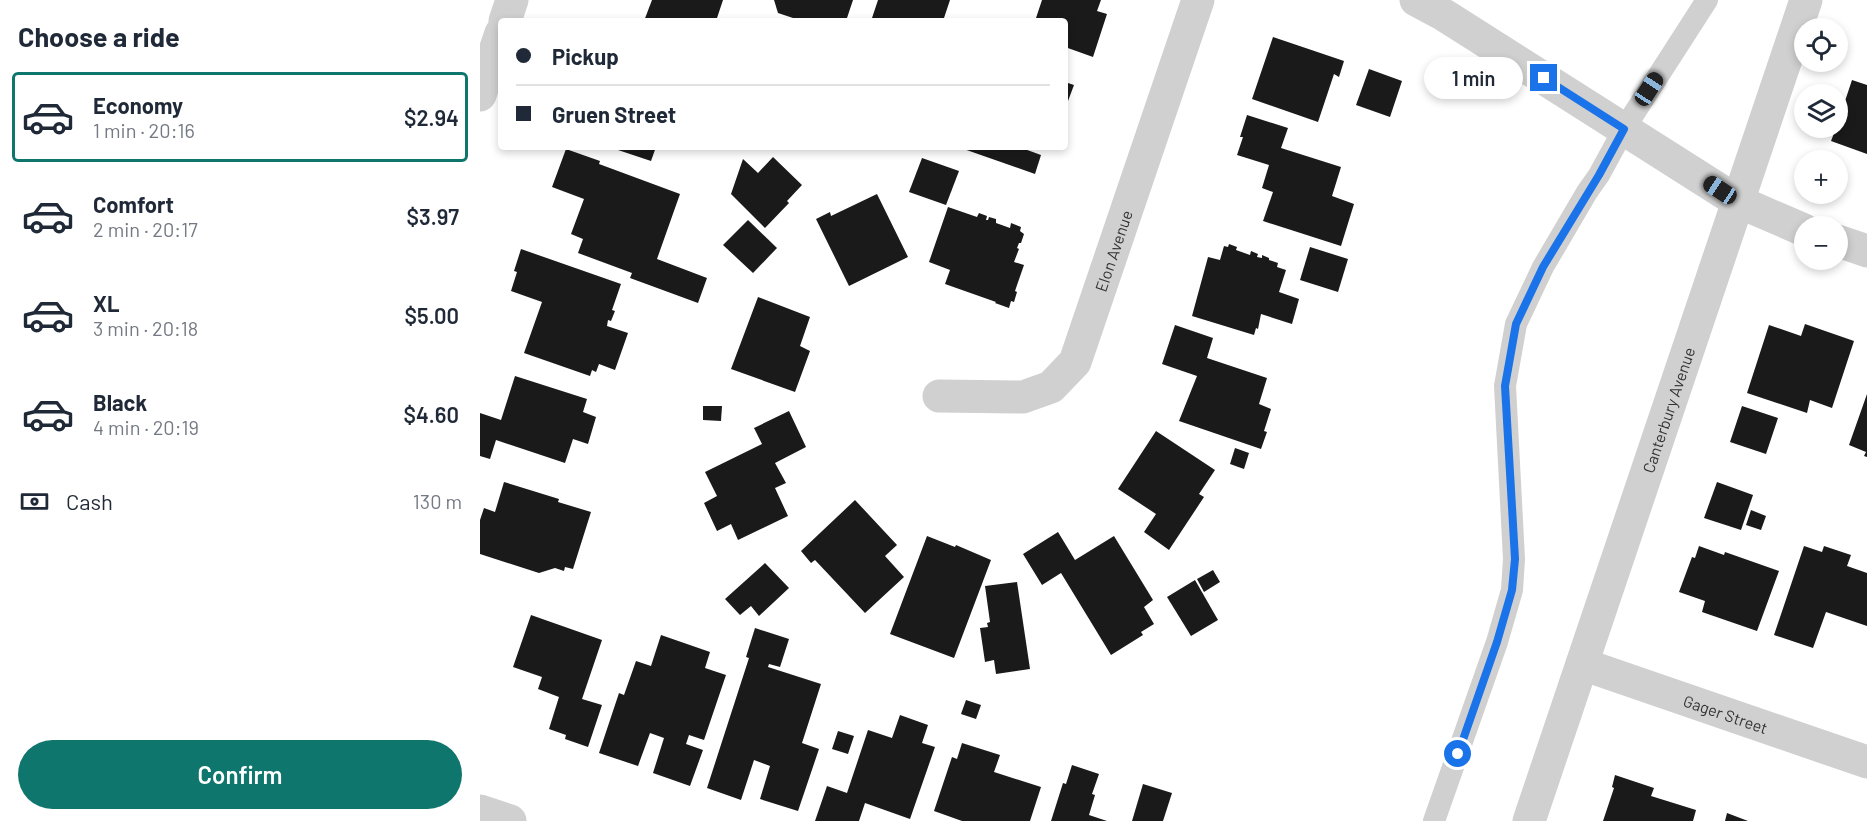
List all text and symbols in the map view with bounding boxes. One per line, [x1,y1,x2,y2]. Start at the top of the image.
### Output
map controls [1794,18,1848,270]
button: locate [1794,18,1848,72]
text: Choose a ride [18,20,180,52]
text: Pickup [552,43,619,69]
callout: 1 min [1424,57,1523,99]
route end [1530,64,1557,91]
text: 1 min [1452,66,1495,90]
car [1632,69,1666,109]
button: layers [1794,84,1848,138]
icon: car [21,90,75,144]
text: Economy [93,92,183,118]
text: Gruen Street [552,101,676,127]
text: $2.94 [404,104,459,130]
text: 1 min · 20:16 [93,118,195,142]
button: + [1794,150,1848,204]
car [1700,173,1740,207]
icon: car [21,189,75,243]
text: Comfort [93,191,174,217]
text: $3.97 [407,203,459,229]
street label: Elon Avenue [1090,207,1135,294]
button: − [1794,216,1848,270]
text: 2 min · 20:17 [93,217,198,241]
icon: car [21,288,75,342]
text: XL [93,290,119,316]
text: $5.00 [405,302,459,328]
text: 3 min · 20:18 [93,316,198,340]
street label: Canterbury Avenue [1638,344,1698,475]
icon: car [21,387,75,441]
text: Black [93,389,147,415]
text: $4.60 [404,401,459,427]
text: 4 min · 20:19 [93,415,199,439]
icon: cash [18,485,51,518]
text: Cash [66,488,113,514]
text: 130 m [413,489,462,513]
street label: Gager Street [1681,690,1770,737]
button: Confirm [18,740,462,809]
route start [1444,740,1471,767]

